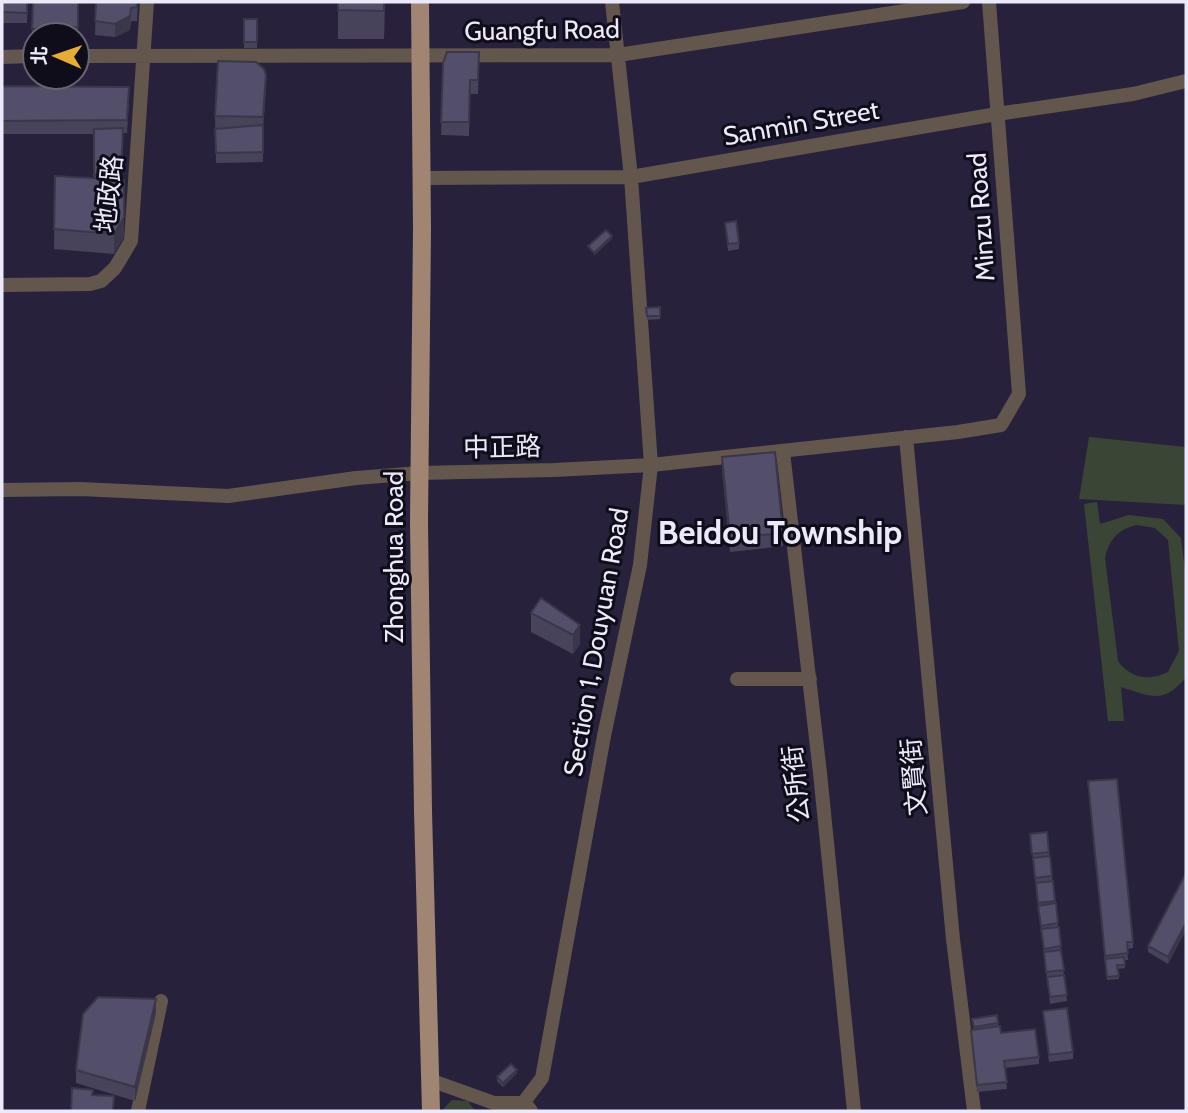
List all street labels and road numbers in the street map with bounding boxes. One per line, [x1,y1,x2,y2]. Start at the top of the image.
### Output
street label: Guangfu Road [464,13,620,47]
street label: Sanmin Street [721,94,882,152]
street label: Minzu Road [961,152,1001,282]
street label: 地政路 [89,154,129,234]
street label: 中正路 [463,430,541,464]
street label: Zhonghua Road [378,471,410,643]
street label: Section 1, Douyuan Road [557,505,635,779]
street label: 文賢街 [895,737,933,817]
street label: 公所街 [776,744,816,824]

